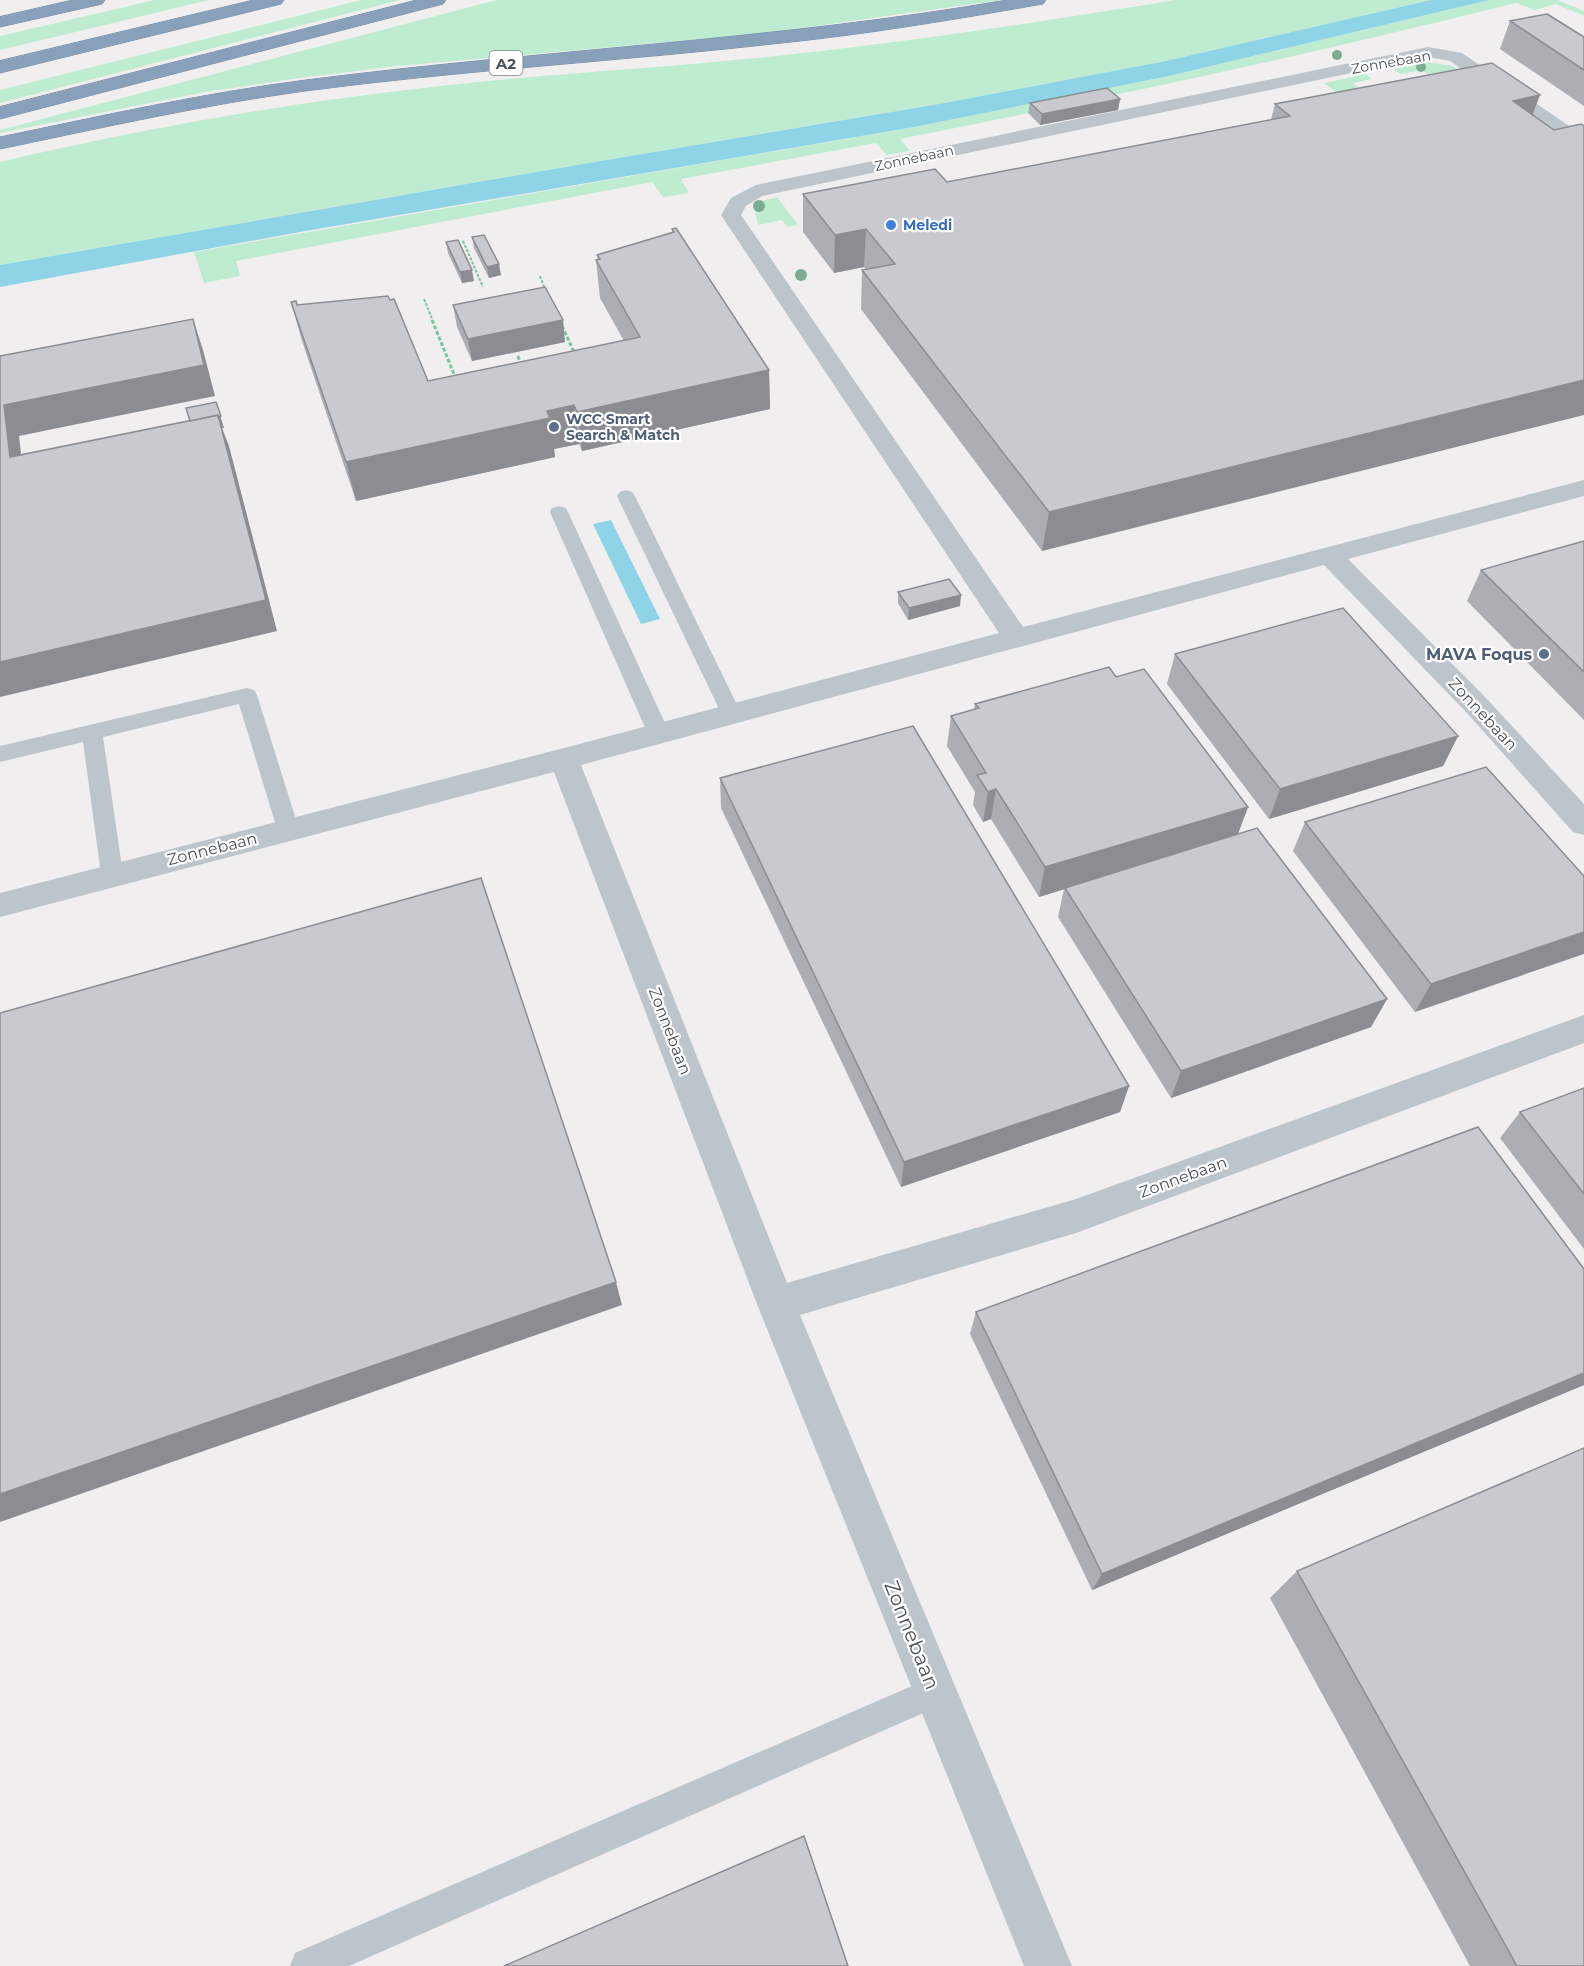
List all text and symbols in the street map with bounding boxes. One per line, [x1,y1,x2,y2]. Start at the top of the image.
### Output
street label: Zonnebaan [1350,46,1432,78]
road number: A2 [490,51,522,75]
street label: Zonnebaan [873,141,955,175]
place label: Meledi [903,216,952,234]
marker: Meledi [884,218,898,232]
place label: WCC Smart Search & Match [566,410,680,444]
marker: WCC Smart Search & Match [547,420,561,434]
place label: MAVA Foqus [1426,645,1532,664]
marker: MAVA Foqus [1537,647,1551,661]
street label: Zonnebaan [1445,674,1521,754]
street label: Zonnebaan [165,829,259,869]
street label: Zonnebaan [645,985,695,1077]
street label: Zonnebaan [1137,1152,1229,1202]
street label: Zonnebaan [879,1577,945,1693]

